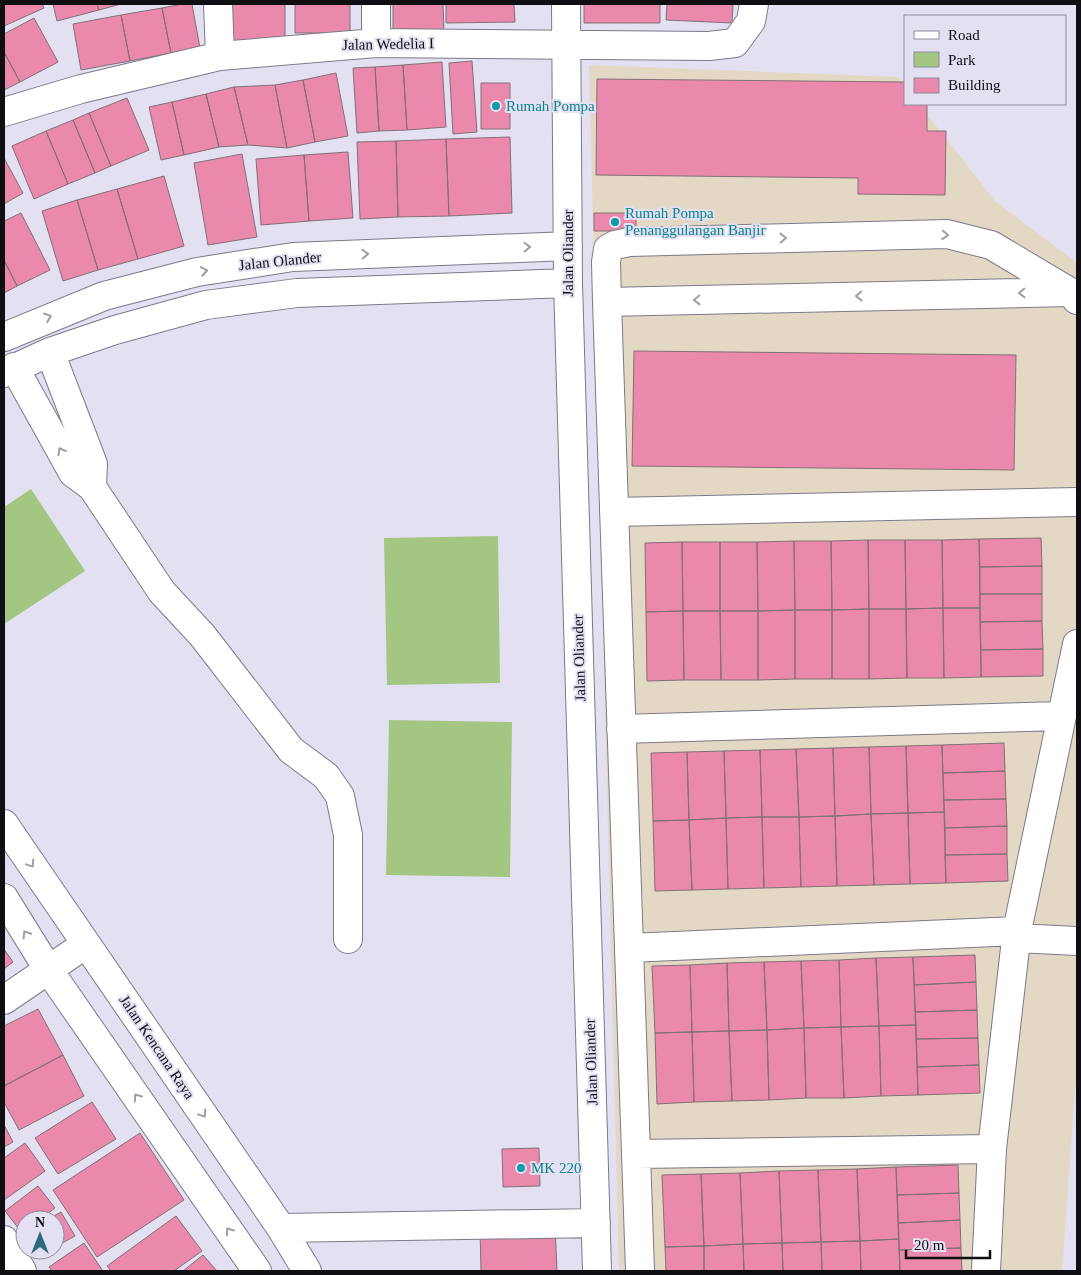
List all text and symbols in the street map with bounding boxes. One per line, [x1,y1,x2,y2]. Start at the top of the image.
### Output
legend [904,15,1066,105]
text: Road [948,27,980,43]
street label: Jalan Wedelia I [342,35,434,53]
text: Park [948,52,976,68]
text: Building [948,77,1001,93]
place label: Rumah Pompa [506,98,595,114]
marker: Rumah Pompa [490,100,502,112]
place label: Rumah Pompa Penanggulangan Banjir [625,205,765,238]
street label: Jalan Oliander [560,209,576,297]
marker: Rumah Pompa Penanggulangan Banjir [609,216,621,228]
one-way arrow [942,229,950,240]
one-way arrow [780,233,787,243]
one-way arrow [524,242,532,253]
street label: Jalan Olander [238,249,322,273]
one-way arrow [362,249,369,259]
one-way arrow [199,266,208,276]
one-way arrow [1017,288,1025,298]
one-way arrow [855,291,863,302]
one-way arrow [692,295,700,305]
one-way arrow [43,313,52,323]
one-way arrow [57,448,67,457]
street label: Jalan Oliander [569,614,589,702]
one-way arrow [25,858,34,868]
one-way arrow [23,930,32,939]
street label: Jalan Kencana Raya [116,992,198,1102]
street label: Jalan Oliander [581,1018,601,1106]
one-way arrow [134,1094,143,1103]
one-way arrow [197,1109,206,1118]
place label: MK 220 [531,1160,581,1176]
marker: MK 220 [515,1162,527,1174]
north arrow [15,1210,65,1260]
text: N [35,1215,45,1230]
one-way arrow [226,1227,235,1237]
scale bar [906,1228,990,1260]
text: 20 m [914,1237,945,1253]

